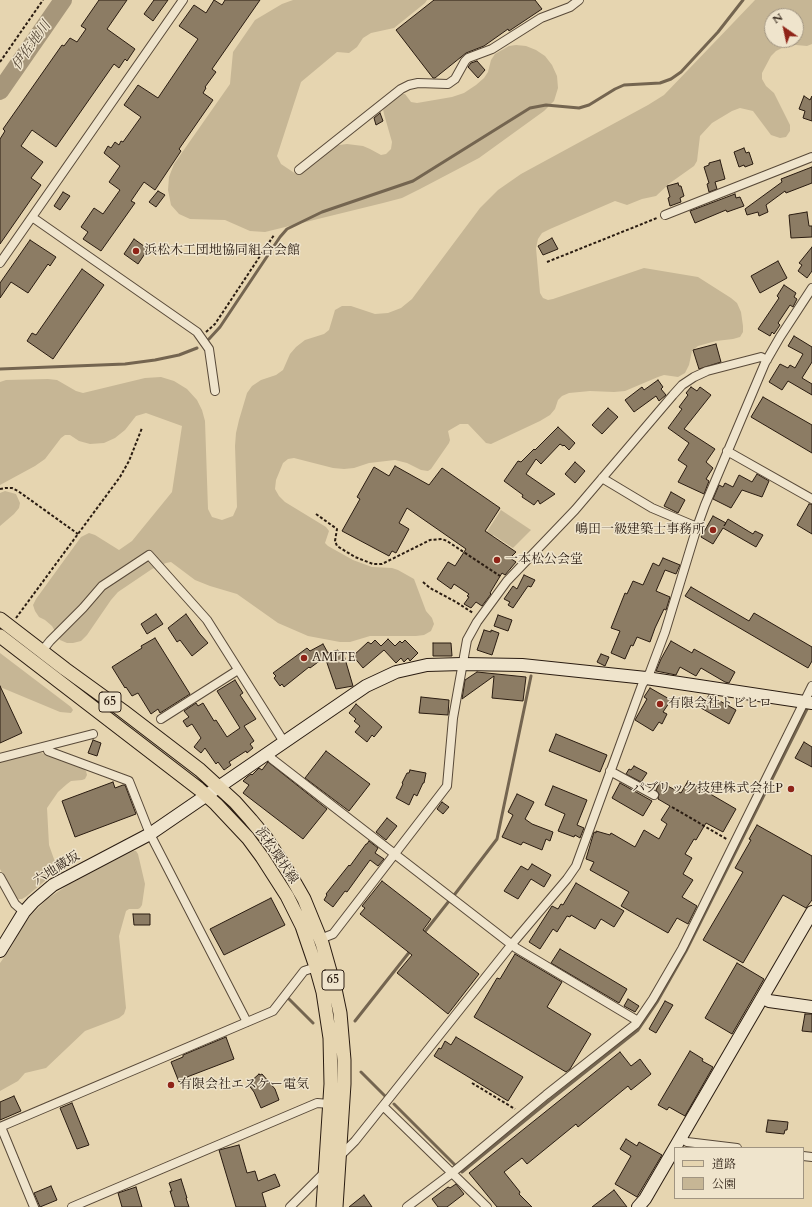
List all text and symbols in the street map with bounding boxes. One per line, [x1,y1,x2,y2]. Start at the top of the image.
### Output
north arrow [764,8,804,48]
text: N [769,10,786,27]
water label: 伊佐地川 [9,18,55,74]
place label: 浜松木工団地協同組合会館 [144,243,300,259]
marker: 浜松木工団地協同組合会館 [131,246,141,256]
place label: 嶋田一級建築士事務所 [575,522,705,538]
marker: 嶋田一級建築士事務所 [708,525,718,535]
place label: 一本松公会堂 [505,552,583,568]
marker: 一本松公会堂 [492,555,502,565]
place label: AMITE [312,650,355,666]
marker: AMITE [299,653,309,663]
road number: 65 [99,692,121,712]
place label: 有限会社トビヒロ [668,696,772,712]
marker: 有限会社トビヒロ [655,699,665,709]
place label: パブリック技建株式会社P [632,781,783,797]
marker: パブリック技建株式会社P [786,784,796,794]
street label: 浜松環状線 [251,825,301,887]
street label: 六地蔵坂 [31,849,83,889]
road number: 65 [322,970,344,990]
place label: 有限会社エスケー電気 [179,1077,309,1093]
marker: 有限会社エスケー電気 [166,1080,176,1090]
legend [674,1147,804,1199]
text: 道路 [712,1156,736,1172]
text: 公園 [712,1176,736,1192]

